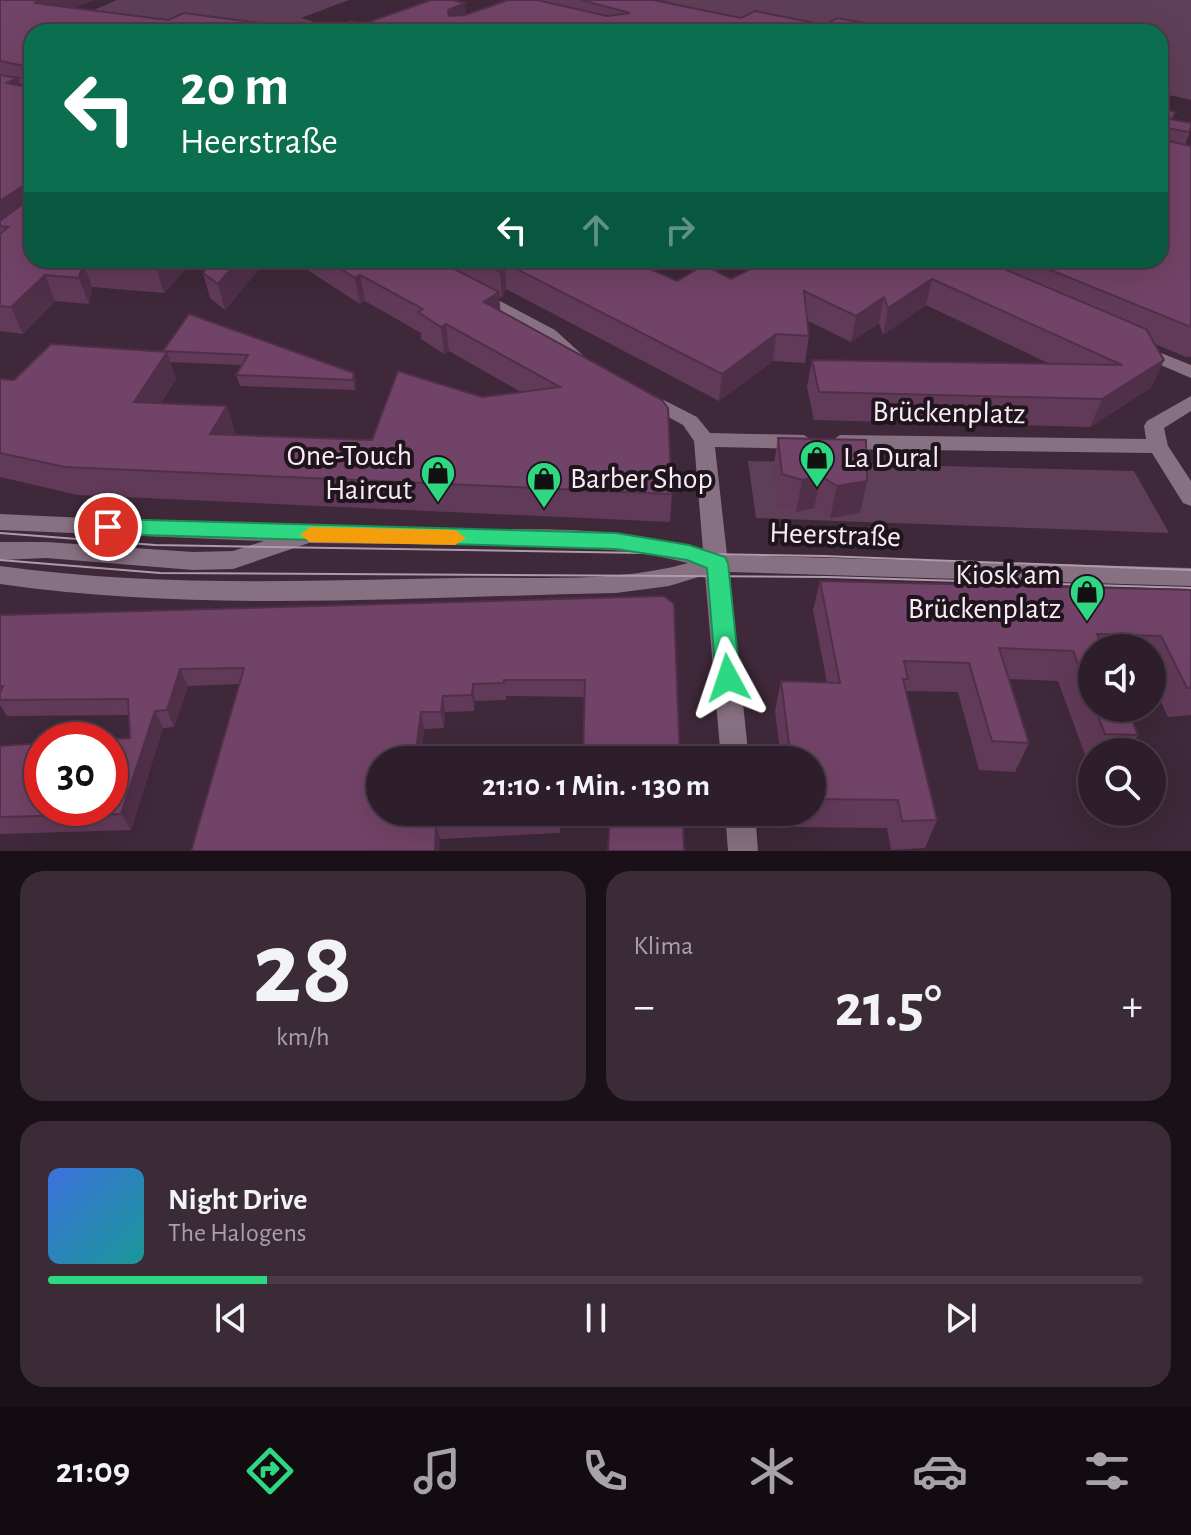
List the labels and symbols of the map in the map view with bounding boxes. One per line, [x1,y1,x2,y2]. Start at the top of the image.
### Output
street label: Brückenplatz [872,397,1026,429]
shop icon: La Dural [798,439,836,489]
place label: One-Touch Haircut [287,441,412,505]
place label: La Dural [843,443,939,473]
shop icon: One-Touch Haircut [419,454,457,504]
shop icon: Barber Shop [525,460,563,510]
place label: Barber Shop [570,464,713,494]
pin [74,493,142,561]
street label: Heerstraße [769,518,901,552]
place label: Kiosk am Brückenplatz [908,560,1061,624]
shop icon: Kiosk am Brückenplatz [1068,573,1106,623]
position arrow [686,636,770,720]
speed limit sign: 30 [24,722,128,826]

